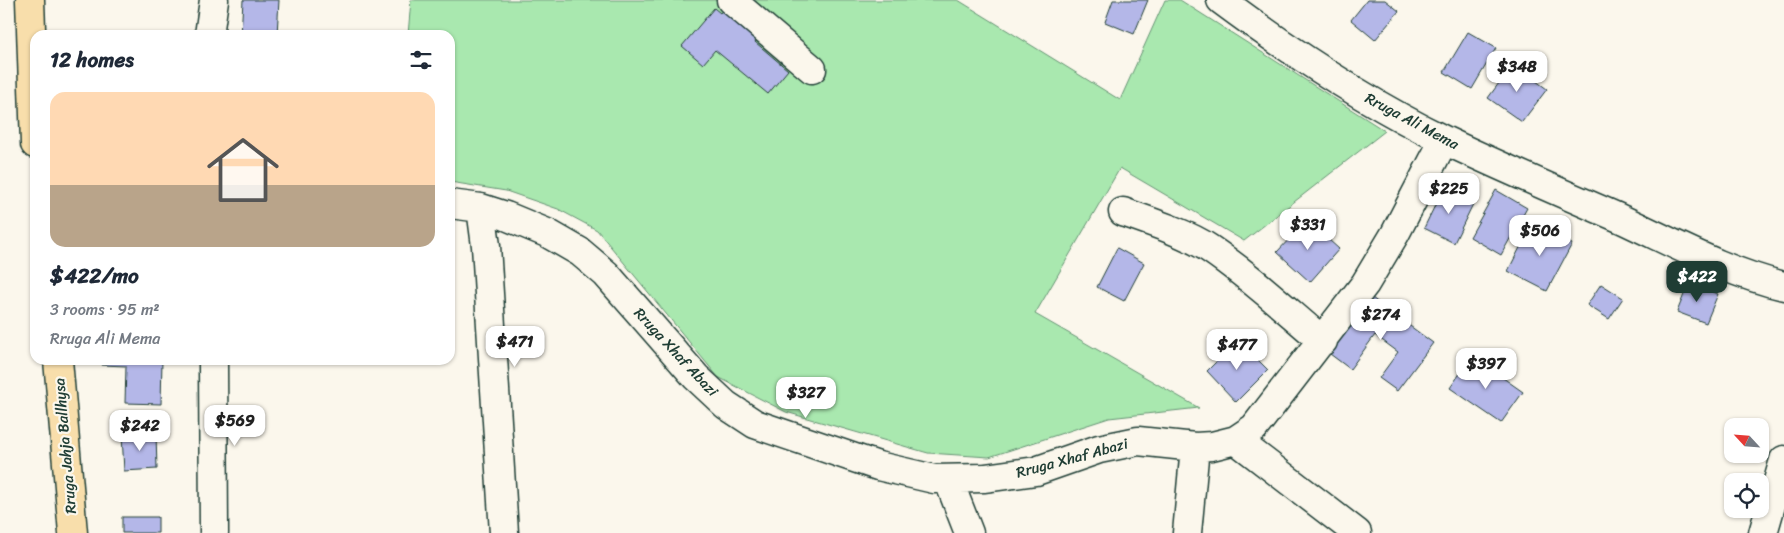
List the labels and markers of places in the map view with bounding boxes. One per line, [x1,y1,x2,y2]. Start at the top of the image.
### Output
pin: $348 [1487,51,1547,93]
pin: $225 [1419,172,1479,215]
pin: $331 [1278,208,1338,251]
pin: $506 [1510,214,1570,257]
pin: $422 [1667,260,1727,303]
pin: $274 [1351,298,1411,341]
pin: $471 [485,326,545,368]
pin: $477 [1207,328,1267,371]
pin: $397 [1456,348,1516,390]
pin: $327 [776,376,836,419]
pin: $569 [205,404,265,447]
pin: $242 [110,410,170,452]

